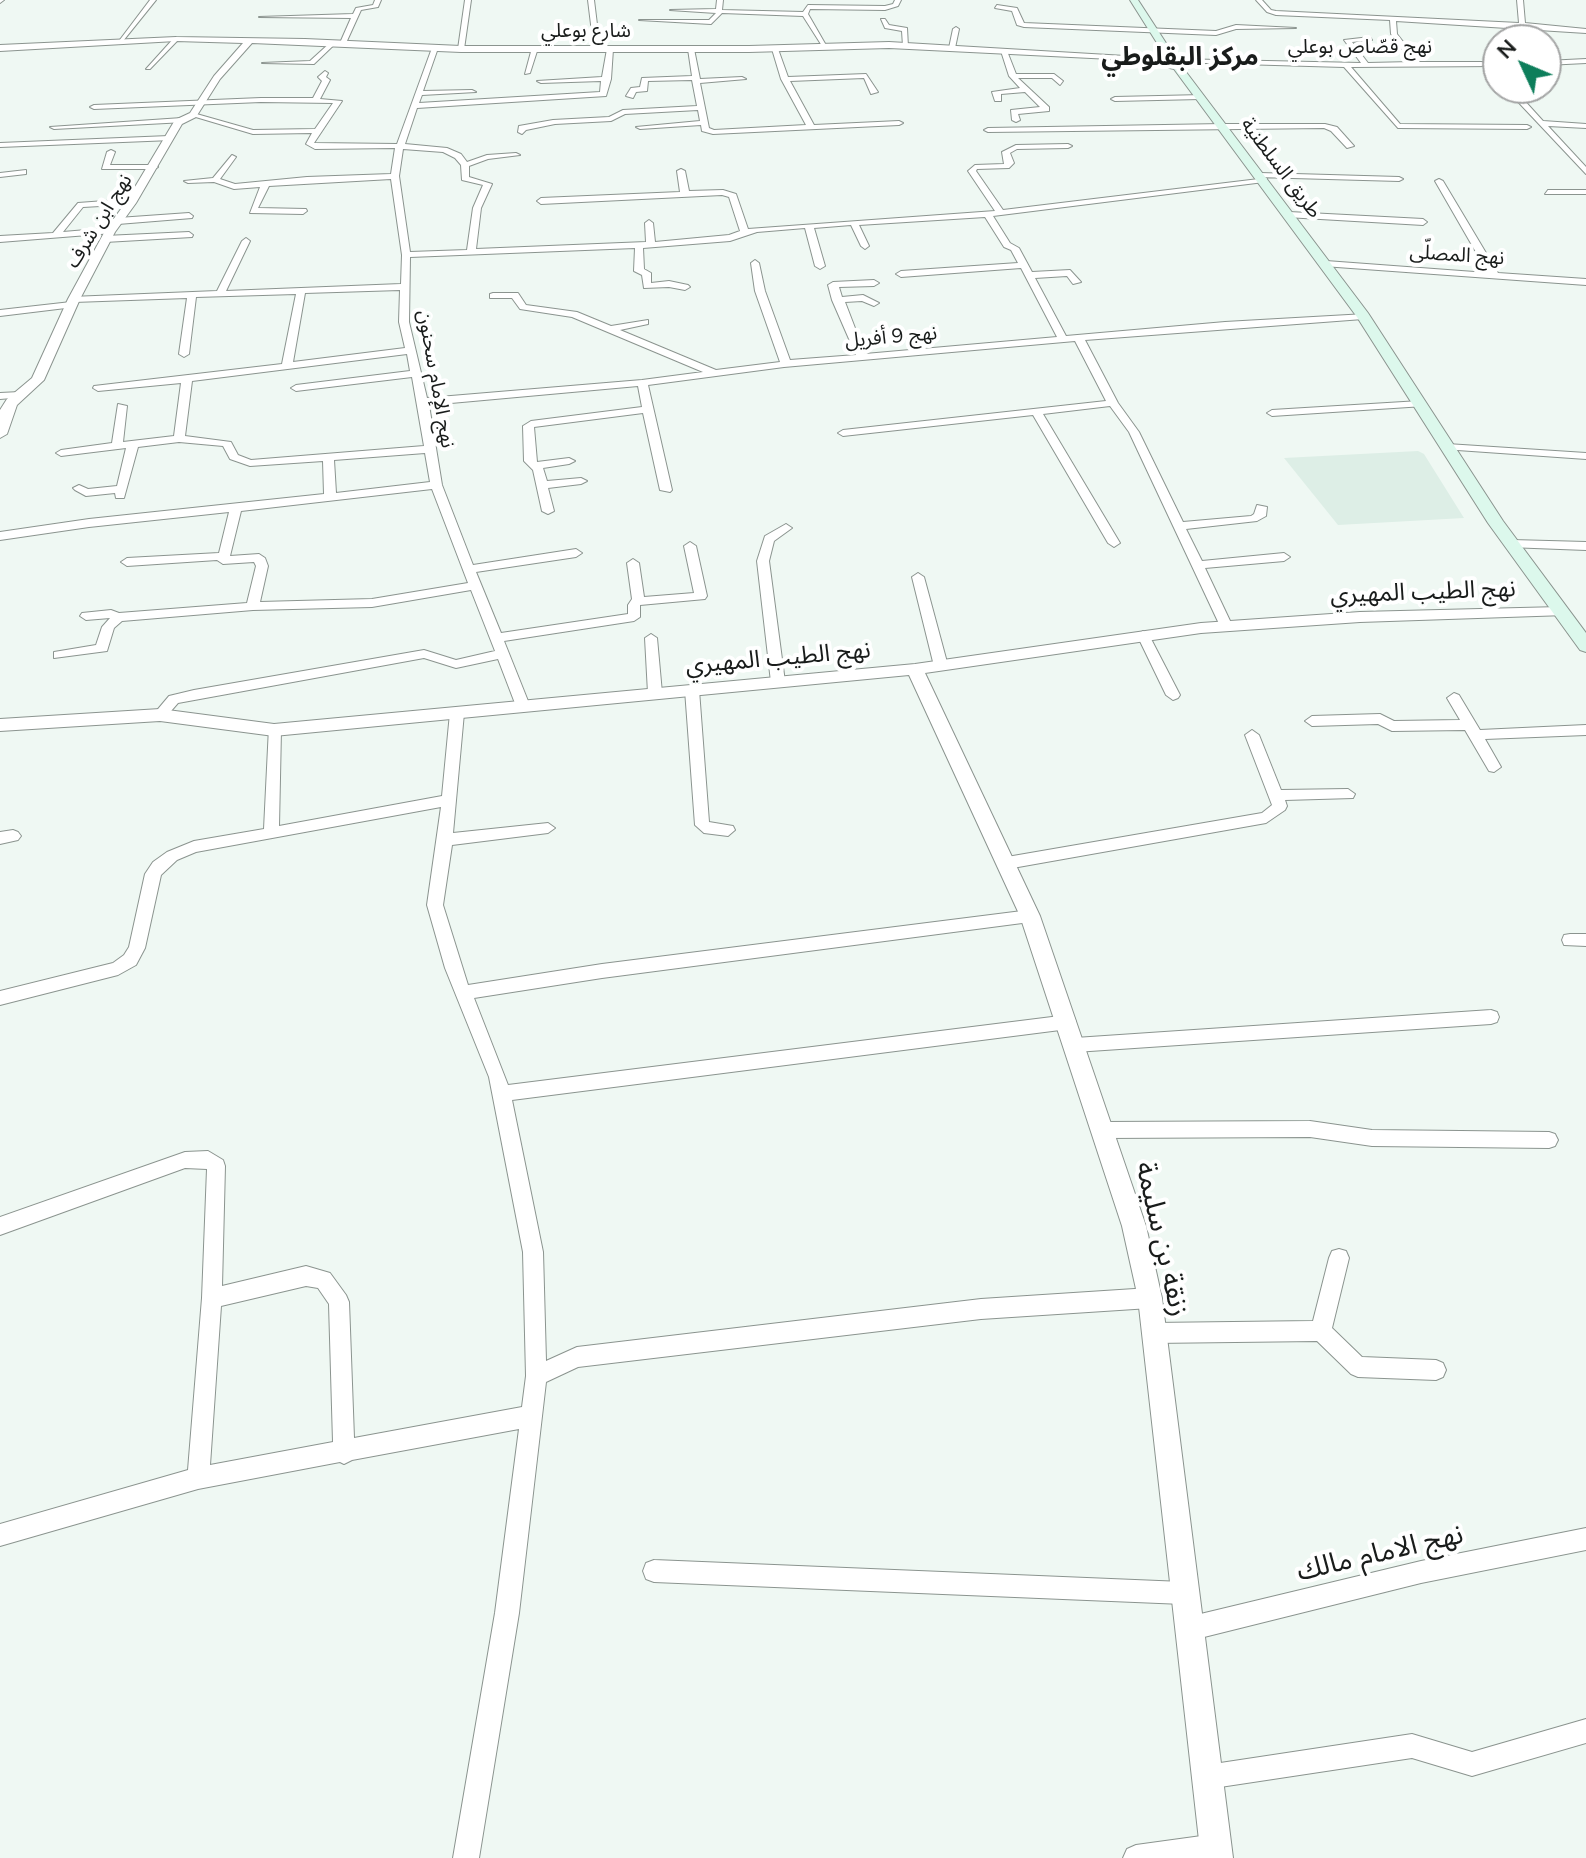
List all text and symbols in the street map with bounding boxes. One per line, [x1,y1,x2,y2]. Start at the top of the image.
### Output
street label: شارع بوعلي [541,19,631,43]
north arrow [1482,24,1562,104]
text: N [1490,33,1522,64]
street label: نهج قصّاص بوعلي [1288,35,1432,59]
district label: مركز البقلوطي [1101,41,1259,73]
street label: طريق السلطنية [1235,113,1327,223]
street label: نهج ابن شرف [61,170,137,272]
street label: نهج المصلّى [1409,240,1505,270]
street label: نهج الإمام سحنون [412,308,460,450]
street label: نهج 9 أفريل [844,321,938,353]
street label: نهج الطيب المهيري [1330,574,1516,610]
street label: نهج الطيب المهيري [684,636,872,680]
street label: زنقة بن سليمة [1128,1158,1196,1320]
street label: نهج الامام مالك [1293,1518,1467,1588]

